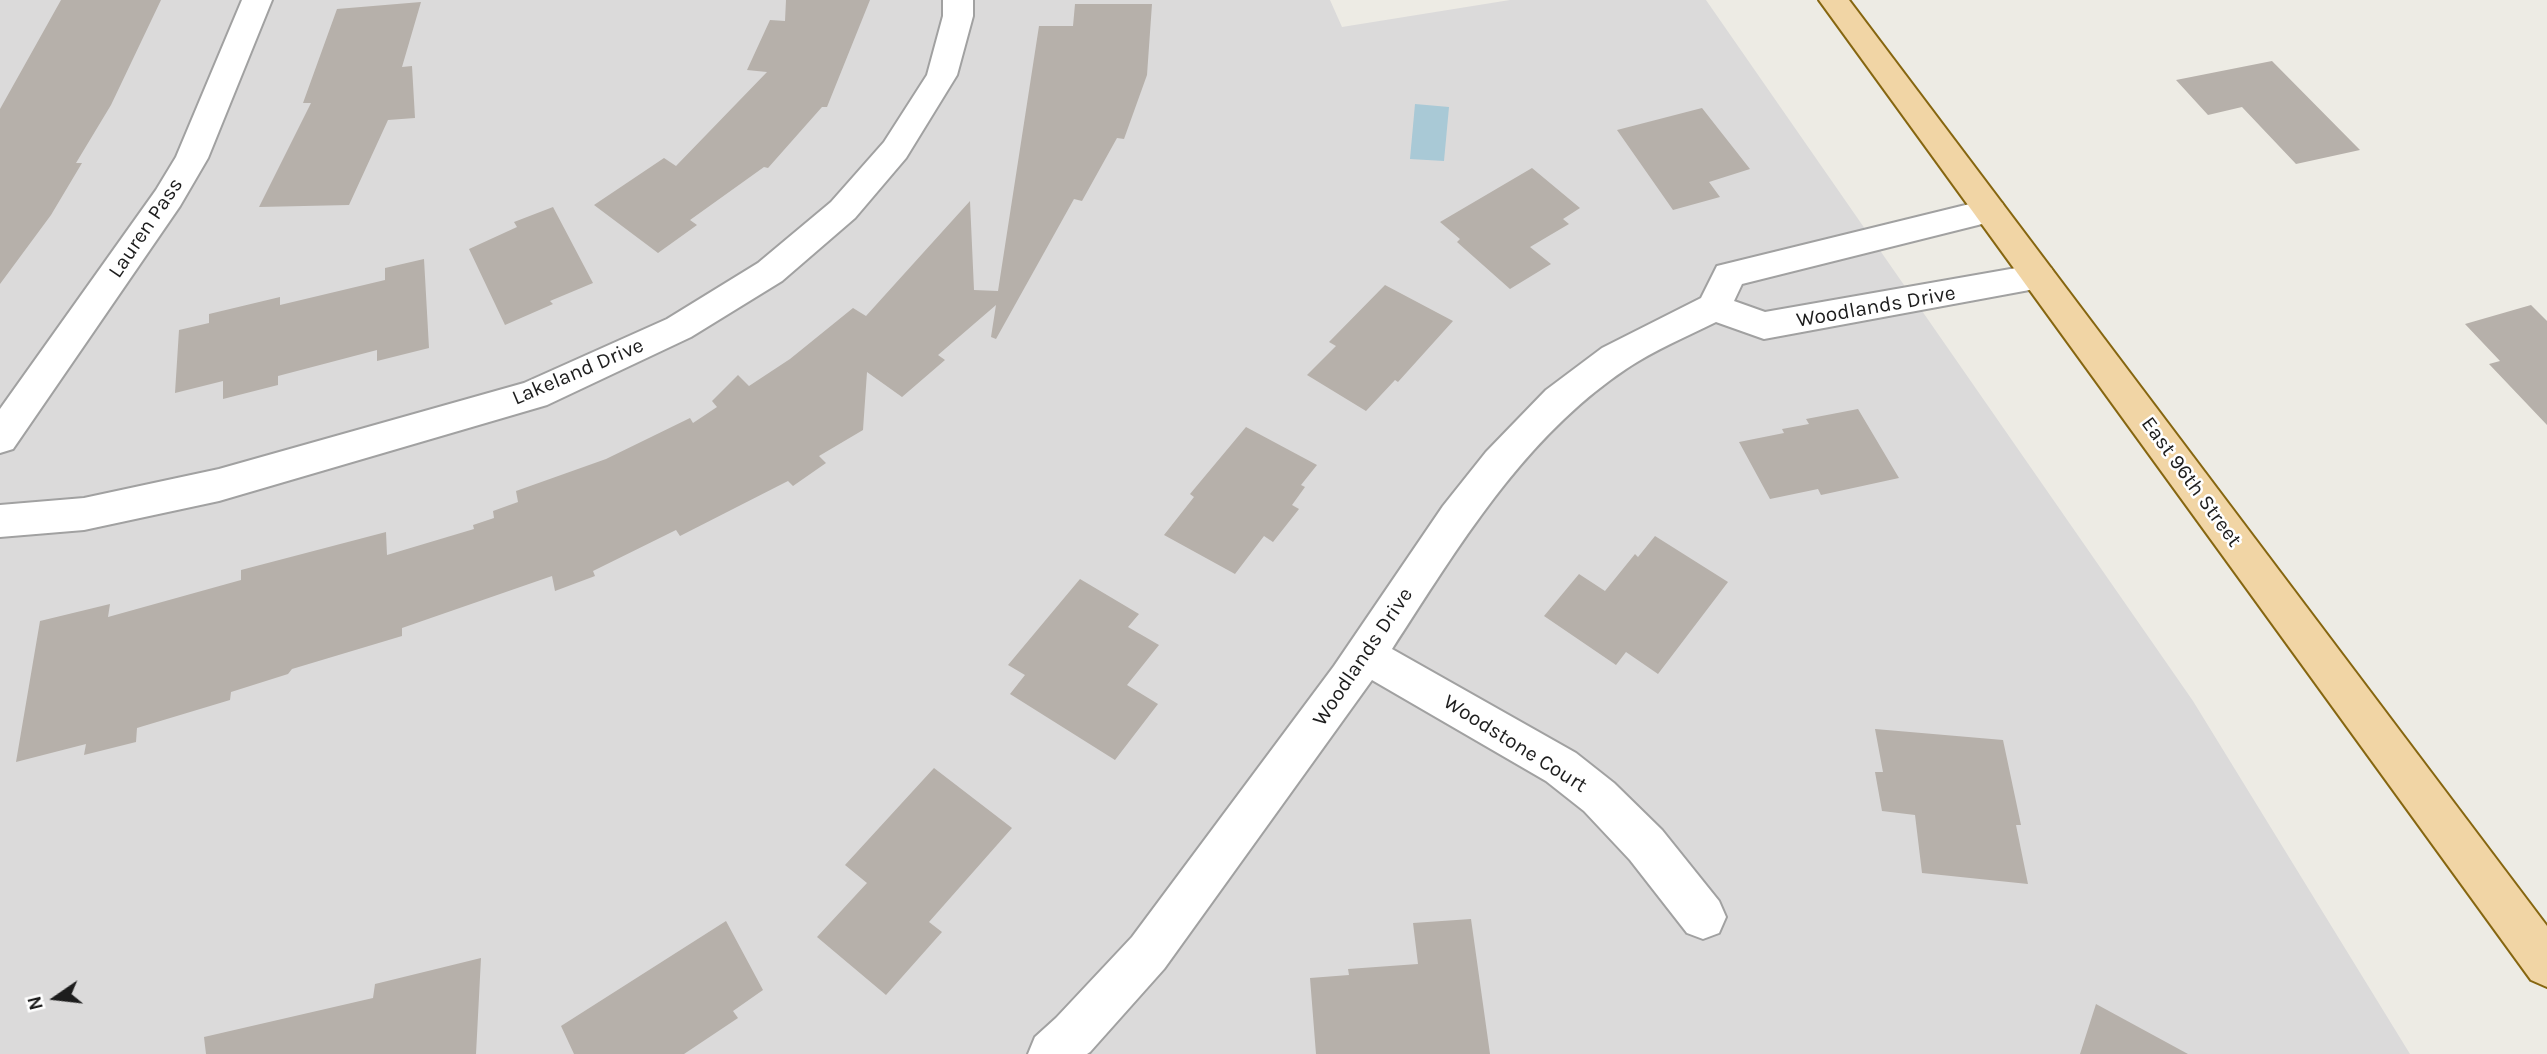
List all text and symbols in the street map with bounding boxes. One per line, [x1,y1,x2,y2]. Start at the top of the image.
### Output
street label: Lauren Pass [103,173,189,283]
street label: Woodlands Drive [1794,281,1958,333]
street label: Lakeland Drive [508,333,648,411]
street label: East 96th Street [2135,412,2247,552]
street label: Woodlands Drive [1308,583,1418,731]
street label: Woodstone Court [1438,690,1592,798]
north arrow [21,963,91,1033]
text: N [23,994,48,1012]

